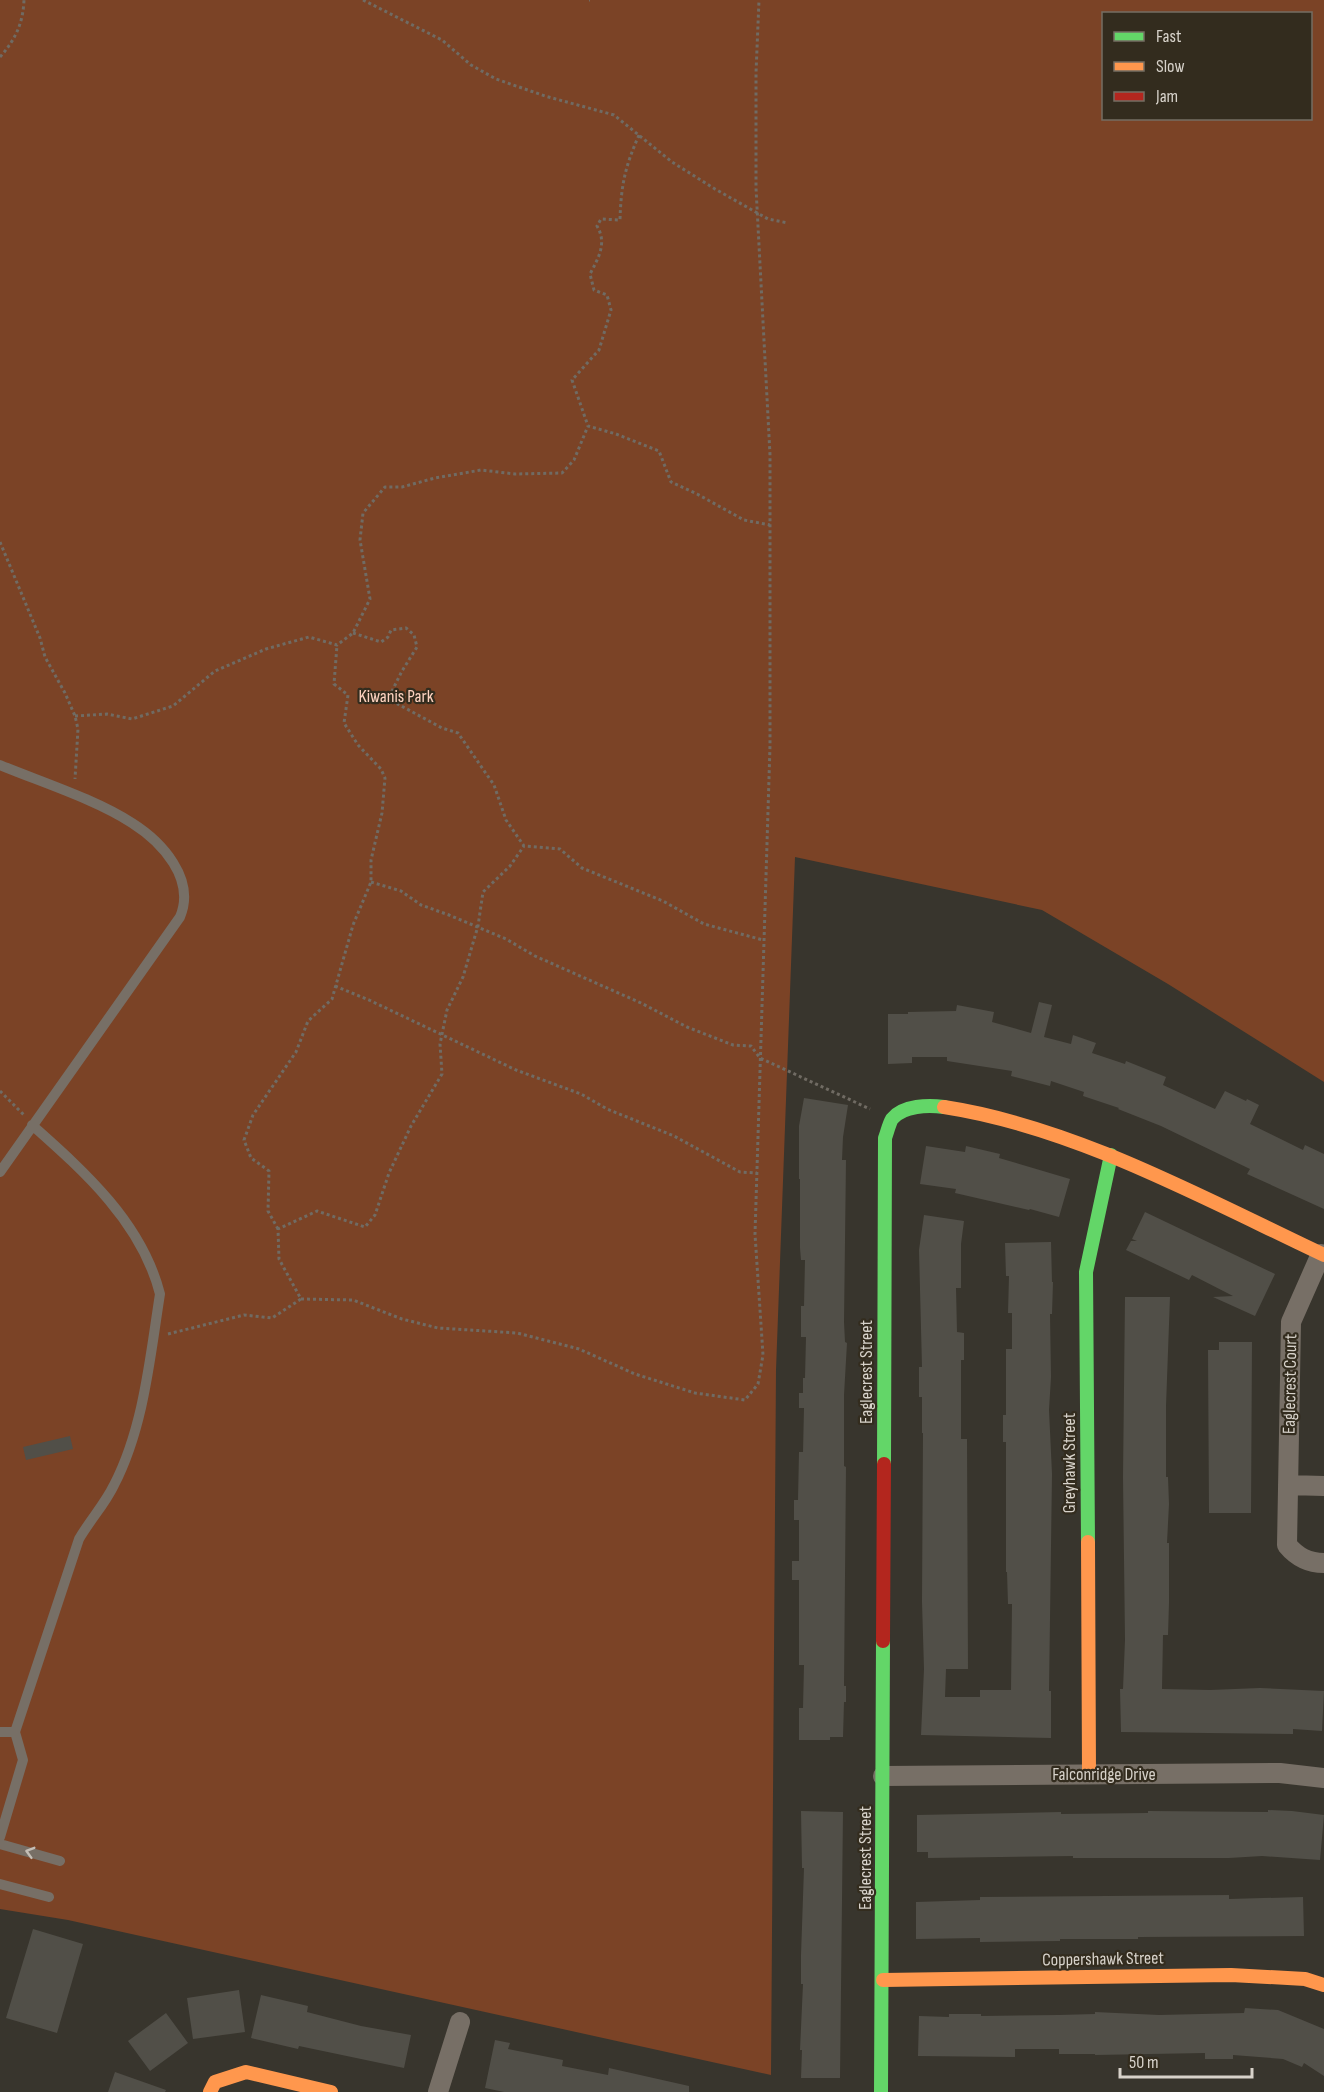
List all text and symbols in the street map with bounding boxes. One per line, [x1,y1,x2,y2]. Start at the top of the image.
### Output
legend [1102,12,1312,120]
text: Fast [1156,26,1182,47]
text: Slow [1156,56,1185,77]
text: Jam [1155,86,1178,107]
park label: Kiwanis Park [358,686,434,707]
street label: Eaglecrest Street [856,1320,877,1424]
street label: Eaglecrest Court [1279,1333,1301,1434]
street label: Greyhawk Street [1059,1412,1080,1513]
street label: Falconridge Drive [1052,1764,1156,1785]
street label: Eaglecrest Street [855,1806,876,1910]
one-way arrow [25,1847,35,1860]
street label: Coppershawk Street [1042,1947,1165,1971]
scale bar [1120,2041,1252,2079]
text: 50 m [1129,2052,1159,2073]

